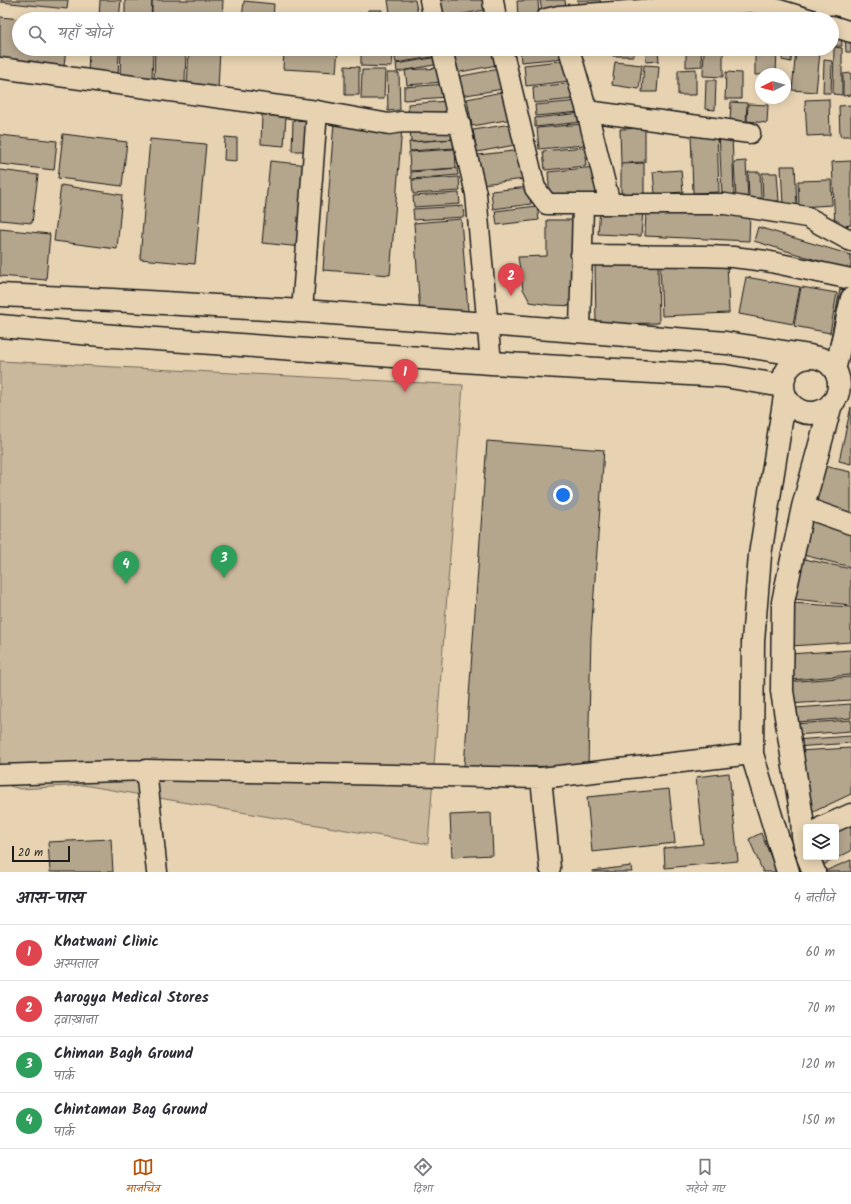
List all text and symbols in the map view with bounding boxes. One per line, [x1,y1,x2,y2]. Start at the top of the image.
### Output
search box [12,12,839,56]
text: यहाँ खोजें [58,22,112,46]
icon: search [26,23,48,45]
north arrow [755,68,791,104]
pin: 2 [498,263,524,296]
pin: 1 [392,359,418,392]
your location [553,485,573,505]
pin: 3 [211,545,237,578]
pin: 4 [113,551,139,584]
map controls [803,824,839,860]
button: layers [803,824,839,860]
scale bar [12,844,70,863]
text: 20 m [18,844,43,862]
text: आस-पास [16,885,84,912]
text: 4 नतीजे [794,888,835,909]
text: Khatwani Clinic [54,930,159,954]
text: 1 [27,942,31,963]
text: 60 m [806,942,835,963]
text: अस्पताल [54,954,98,975]
text: Aarogya Medical Stores [54,986,209,1010]
text: 2 [25,998,33,1019]
text: 70 m [807,998,835,1019]
text: दवाख़ाना [54,1010,97,1031]
text: Chiman Bagh Ground [54,1042,193,1066]
text: 3 [25,1054,33,1075]
text: 120 m [801,1054,835,1075]
text: पार्क [54,1066,75,1087]
text: Chintaman Bag Ground [54,1098,207,1122]
text: 4 [25,1110,33,1131]
text: 150 m [802,1110,835,1131]
text: पार्क [54,1122,75,1143]
tab: मानचित्र [126,1156,160,1198]
tab: दिशा [412,1156,434,1198]
tab: सहेजे गए [686,1156,725,1198]

